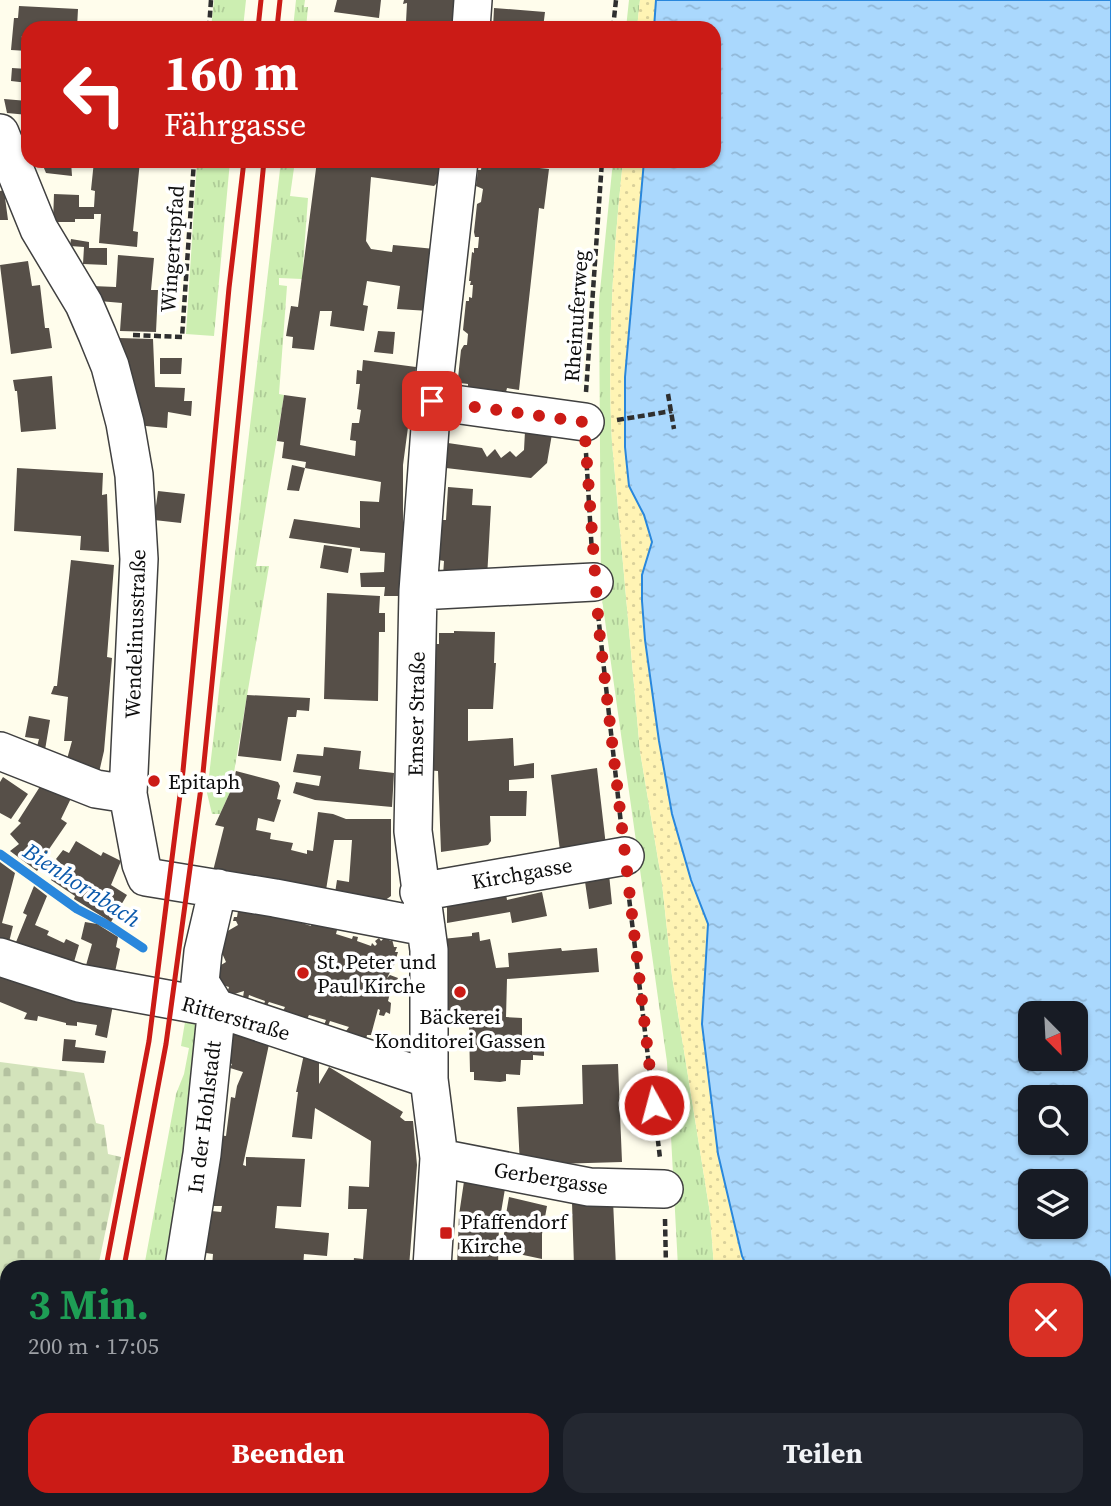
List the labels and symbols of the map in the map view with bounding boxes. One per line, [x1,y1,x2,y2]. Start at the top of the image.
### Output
street label: Wingertspfad [153,184,191,314]
street label: Rheinuferweg [557,249,595,383]
pin [402,371,462,431]
street label: Wendelinusstraße [118,549,152,719]
street label: Emser Straße [400,651,432,777]
place label: Epitaph [168,767,241,796]
marker: Epitaph [146,773,162,789]
water label: Bienhornbach [16,835,147,935]
street label: Kirchgasse [469,850,575,896]
place label: St. Peter und Paul Kirche [317,947,436,1000]
marker: St. Peter und Paul Kirche [295,965,311,981]
marker: Bäckerei Konditorei Gassen [452,984,468,1000]
street label: Ritterstraße [178,989,294,1047]
north arrow [1018,1001,1088,1071]
place label: Bäckerei Konditorei Gassen [374,1002,546,1055]
street label: In der Hohlstadt [180,1039,228,1195]
position arrow [617,1068,691,1142]
street label: Gerbergasse [492,1155,610,1201]
place label: Pfaffendorf Kirche [460,1207,569,1260]
marker: Pfaffendorf Kirche [438,1225,454,1241]

